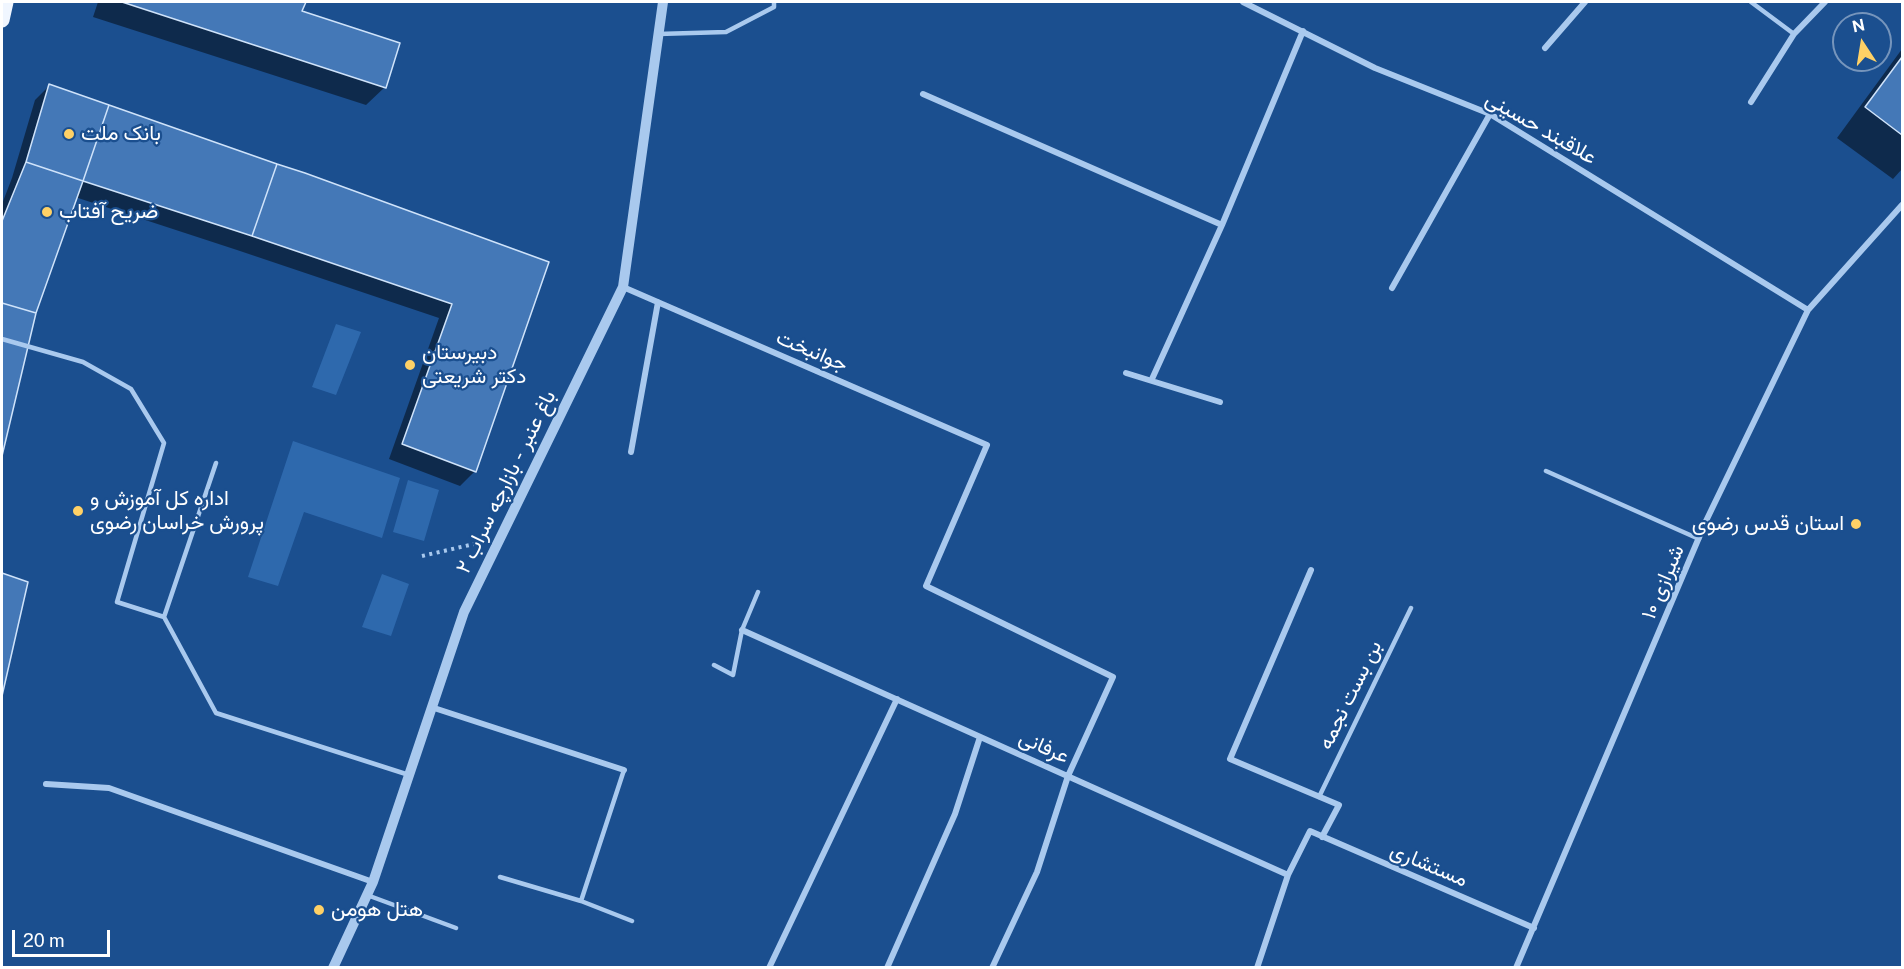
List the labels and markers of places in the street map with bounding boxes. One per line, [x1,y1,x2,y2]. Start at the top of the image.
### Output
place label: بانک ملت [81,121,161,147]
marker: بانک ملت [62,127,76,141]
place label: ضریح آفتاب [59,199,158,225]
marker: ضریح آفتاب [40,205,54,219]
place label: دبیرستان دکتر شریعتی [422,340,526,390]
marker: دبیرستان دکتر شریعتی [403,358,417,372]
place label: اداره کل آموزش و پرورش خراسان رضوی [90,486,264,536]
marker: اداره کل آموزش و پرورش خراسان رضوی [71,504,85,518]
place label: استان قدس رضوی [1692,511,1844,537]
marker: استان قدس رضوی [1849,517,1863,531]
place label: هتل هومن [331,897,423,923]
marker: هتل هومن [312,903,326,917]

